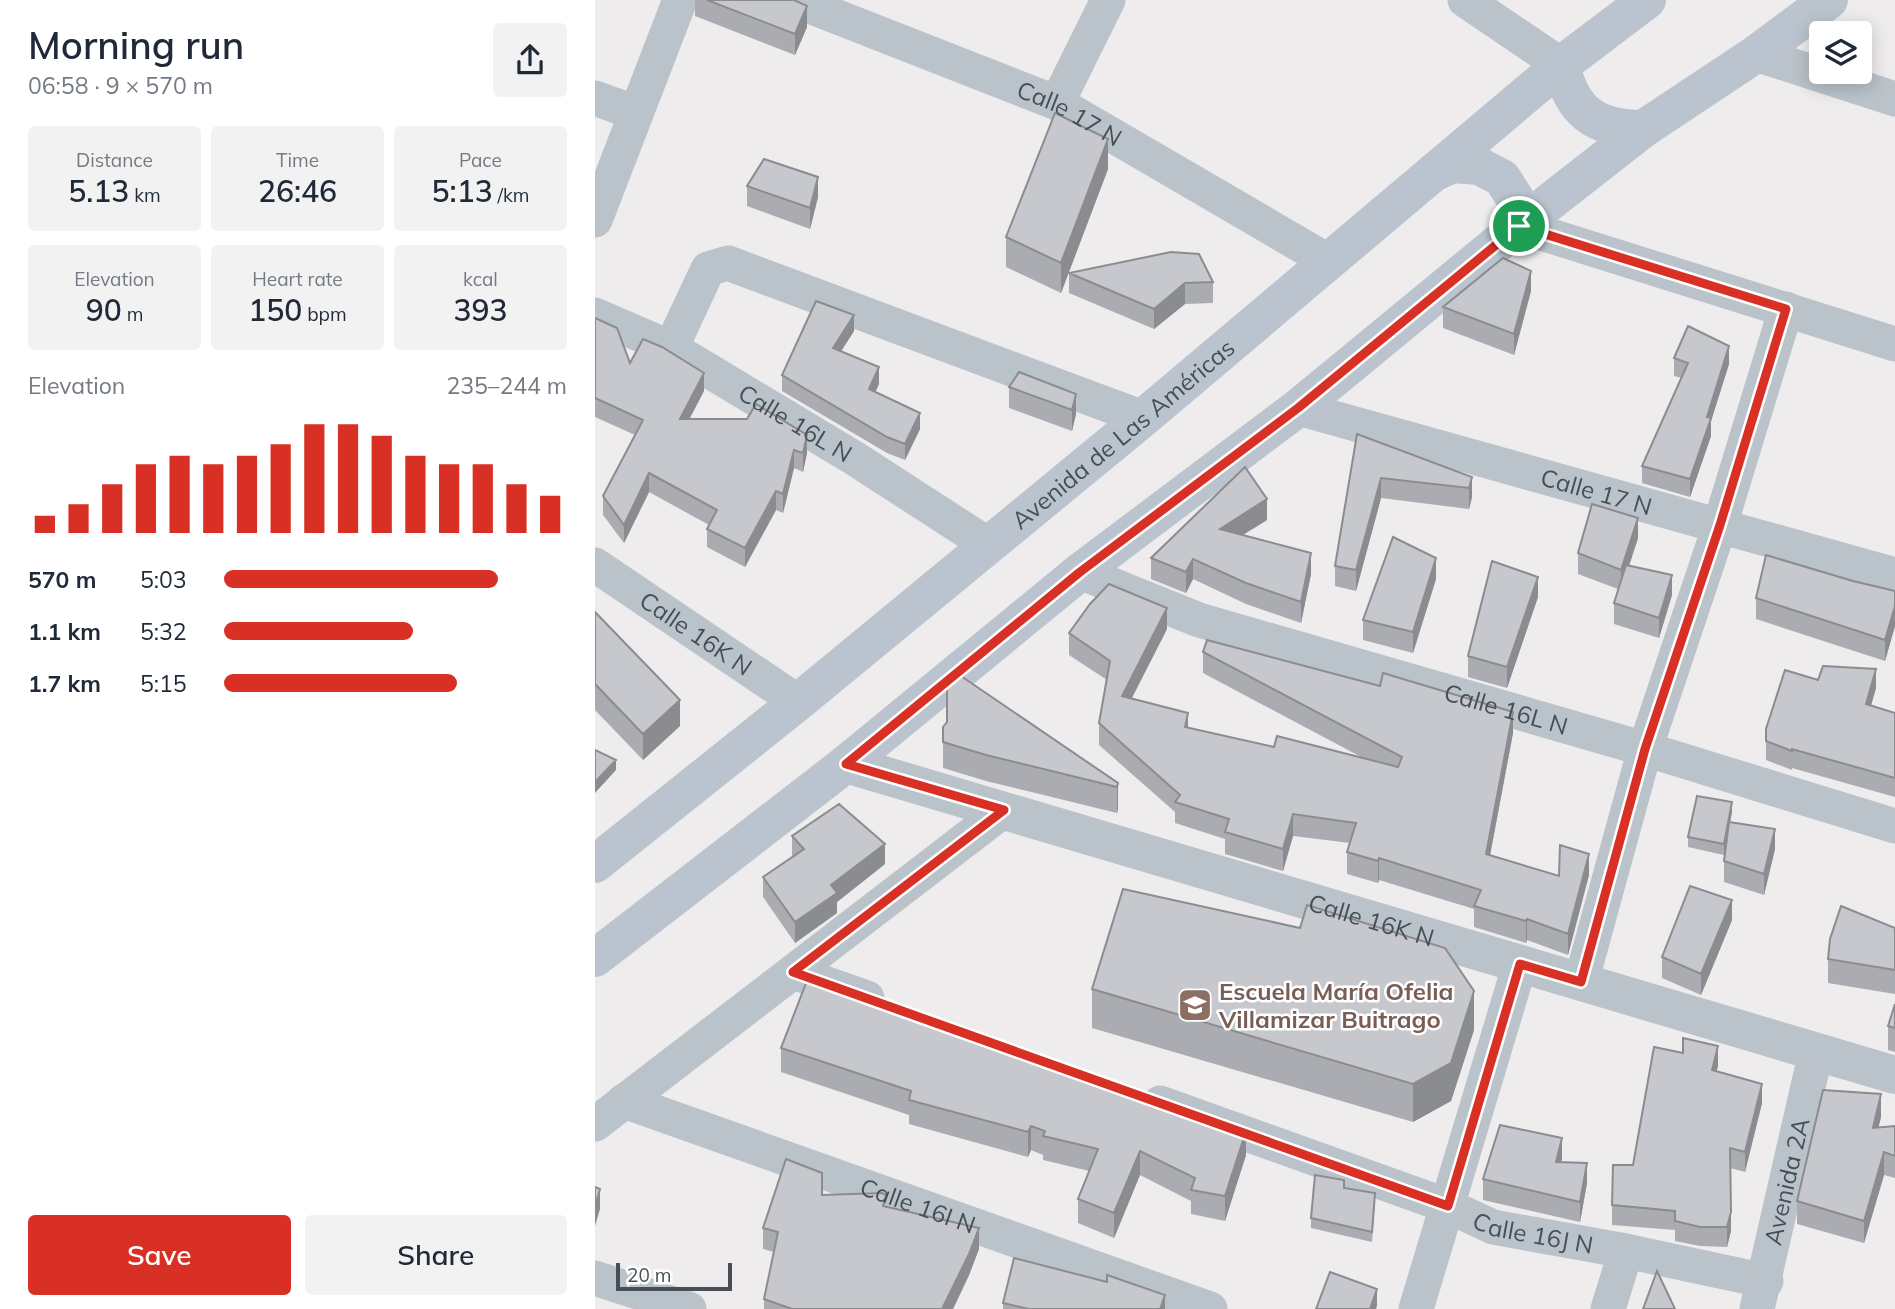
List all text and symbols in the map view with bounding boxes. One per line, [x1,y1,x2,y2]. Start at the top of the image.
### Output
text: Morning run [28,21,244,69]
map controls [1809,21,1872,84]
button: layers [1809,21,1872,84]
button: share [493,23,567,97]
text: 06:58 · 9 × 570 m [28,71,213,100]
street label: Calle 17 N [1013,74,1127,153]
text: Distance [76,148,153,172]
text: Time [276,148,319,172]
text: Pace [459,148,502,172]
text: 5.13 [68,172,129,210]
text: 26:46 [258,172,337,210]
text: 5:13 [432,172,493,210]
text: km [129,183,161,207]
text: /km [493,183,529,207]
pin [1489,196,1549,256]
icon: arrive [1500,207,1538,245]
text: Elevation [74,267,155,291]
text: Heart rate [252,267,343,291]
text: kcal [463,267,498,291]
text: 90 [86,291,122,329]
text: 150 [248,291,302,329]
text: 393 [454,291,508,329]
text: m [122,302,143,326]
text: bpm [302,302,347,326]
street label: Avenida de Las Américas [1005,332,1241,535]
text: Elevation [28,371,125,400]
text: 235–244 m [446,371,567,400]
street label: Calle 16L N [733,377,858,468]
street label: Calle 17 N [1538,462,1656,521]
text: 570 m [28,565,96,594]
text: 5:03 [140,565,187,594]
street label: Calle 16K N [634,585,758,682]
text: 1.1 km [28,617,101,646]
text: 5:32 [140,617,187,646]
text: 1.7 km [28,669,101,698]
text: 5:15 [140,669,187,698]
street label: Calle 16L N [1441,677,1571,741]
street label: Calle 16K N [1305,887,1438,953]
place label: Escuela María Ofelia Villamizar Buitrago [1218,976,1453,1034]
school or university icon: Escuela María Ofelia Villamizar Buitrago [1176,986,1214,1024]
street label: Avenida 2A [1757,1114,1816,1248]
street label: Calle 16I N [856,1171,980,1240]
street label: Calle 16J N [1468,1205,1596,1260]
button: Save [28,1215,291,1295]
button: Share [305,1215,567,1295]
scale bar [616,1260,731,1292]
text: 20 m [627,1263,671,1287]

